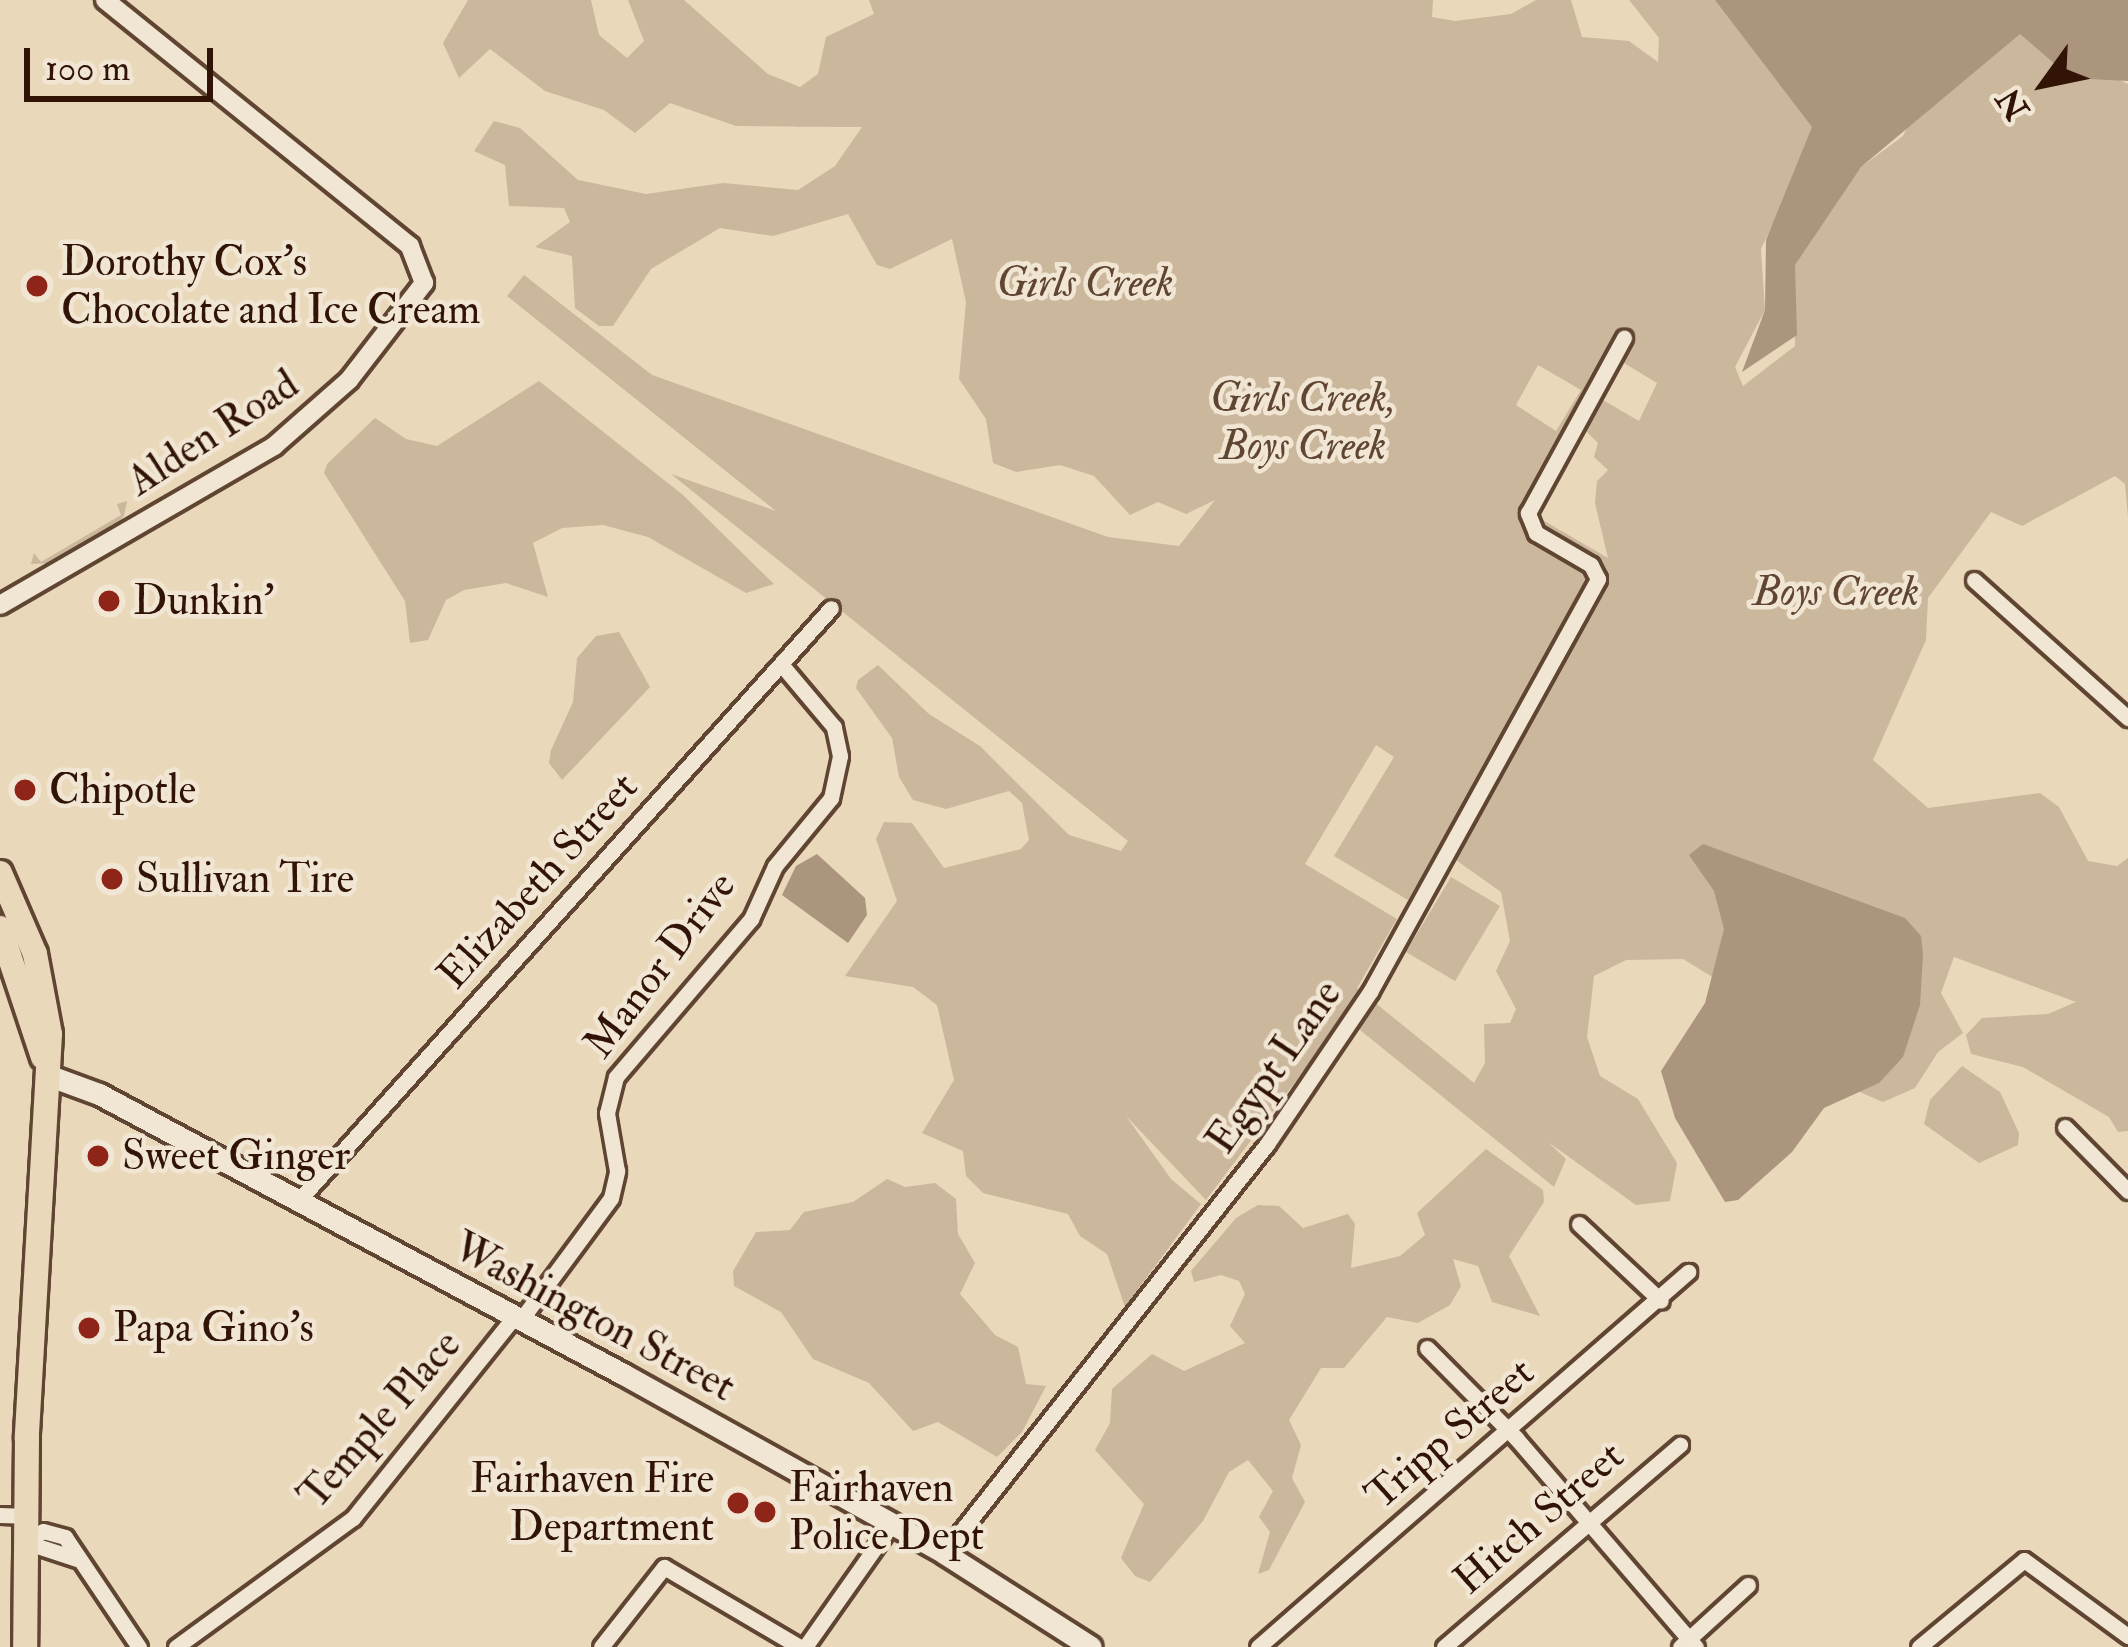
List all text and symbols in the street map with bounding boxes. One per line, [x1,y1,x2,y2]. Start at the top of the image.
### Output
scale bar [30,24,219,98]
north arrow [1984,24,2104,144]
text: 100 m [45,46,130,91]
text: N [1988,80,2039,127]
place label: Dorothy Cox's Chocolate and Ice Cream [61,237,480,336]
park label: Girls Creek [996,258,1174,308]
marker: Dorothy Cox's Chocolate and Ice Cream [24,273,50,299]
street label: Alden Road [118,359,308,507]
park label: Girls Creek, Boys Creek [1210,373,1396,472]
park label: Boys Creek [1753,567,1919,617]
place label: Dunkin' [133,576,274,626]
marker: Dunkin' [96,588,122,614]
street label: Elizabeth Street [428,762,648,1000]
place label: Chipotle [49,765,196,815]
marker: Chipotle [12,777,38,803]
place label: Sullivan Tire [136,854,354,904]
street label: Manor Drive [574,862,746,1068]
marker: Sullivan Tire [99,866,125,892]
street label: Egypt Lane [1196,970,1352,1164]
place label: Sweet Ginger [122,1131,350,1181]
marker: Sweet Ginger [85,1143,111,1169]
street label: Washington Street [445,1222,743,1412]
place label: Papa Gino's [113,1303,314,1353]
marker: Papa Gino's [76,1315,102,1341]
street label: Temple Place [289,1320,471,1520]
street label: Tripp Street [1356,1347,1544,1521]
street label: Hitch Street [1444,1431,1634,1605]
place label: Fairhaven Fire Department [470,1454,714,1552]
place label: Fairhaven Police Dept [789,1463,984,1562]
marker: Fairhaven Fire Department [725,1490,751,1516]
marker: Fairhaven Police Dept [752,1499,778,1525]

